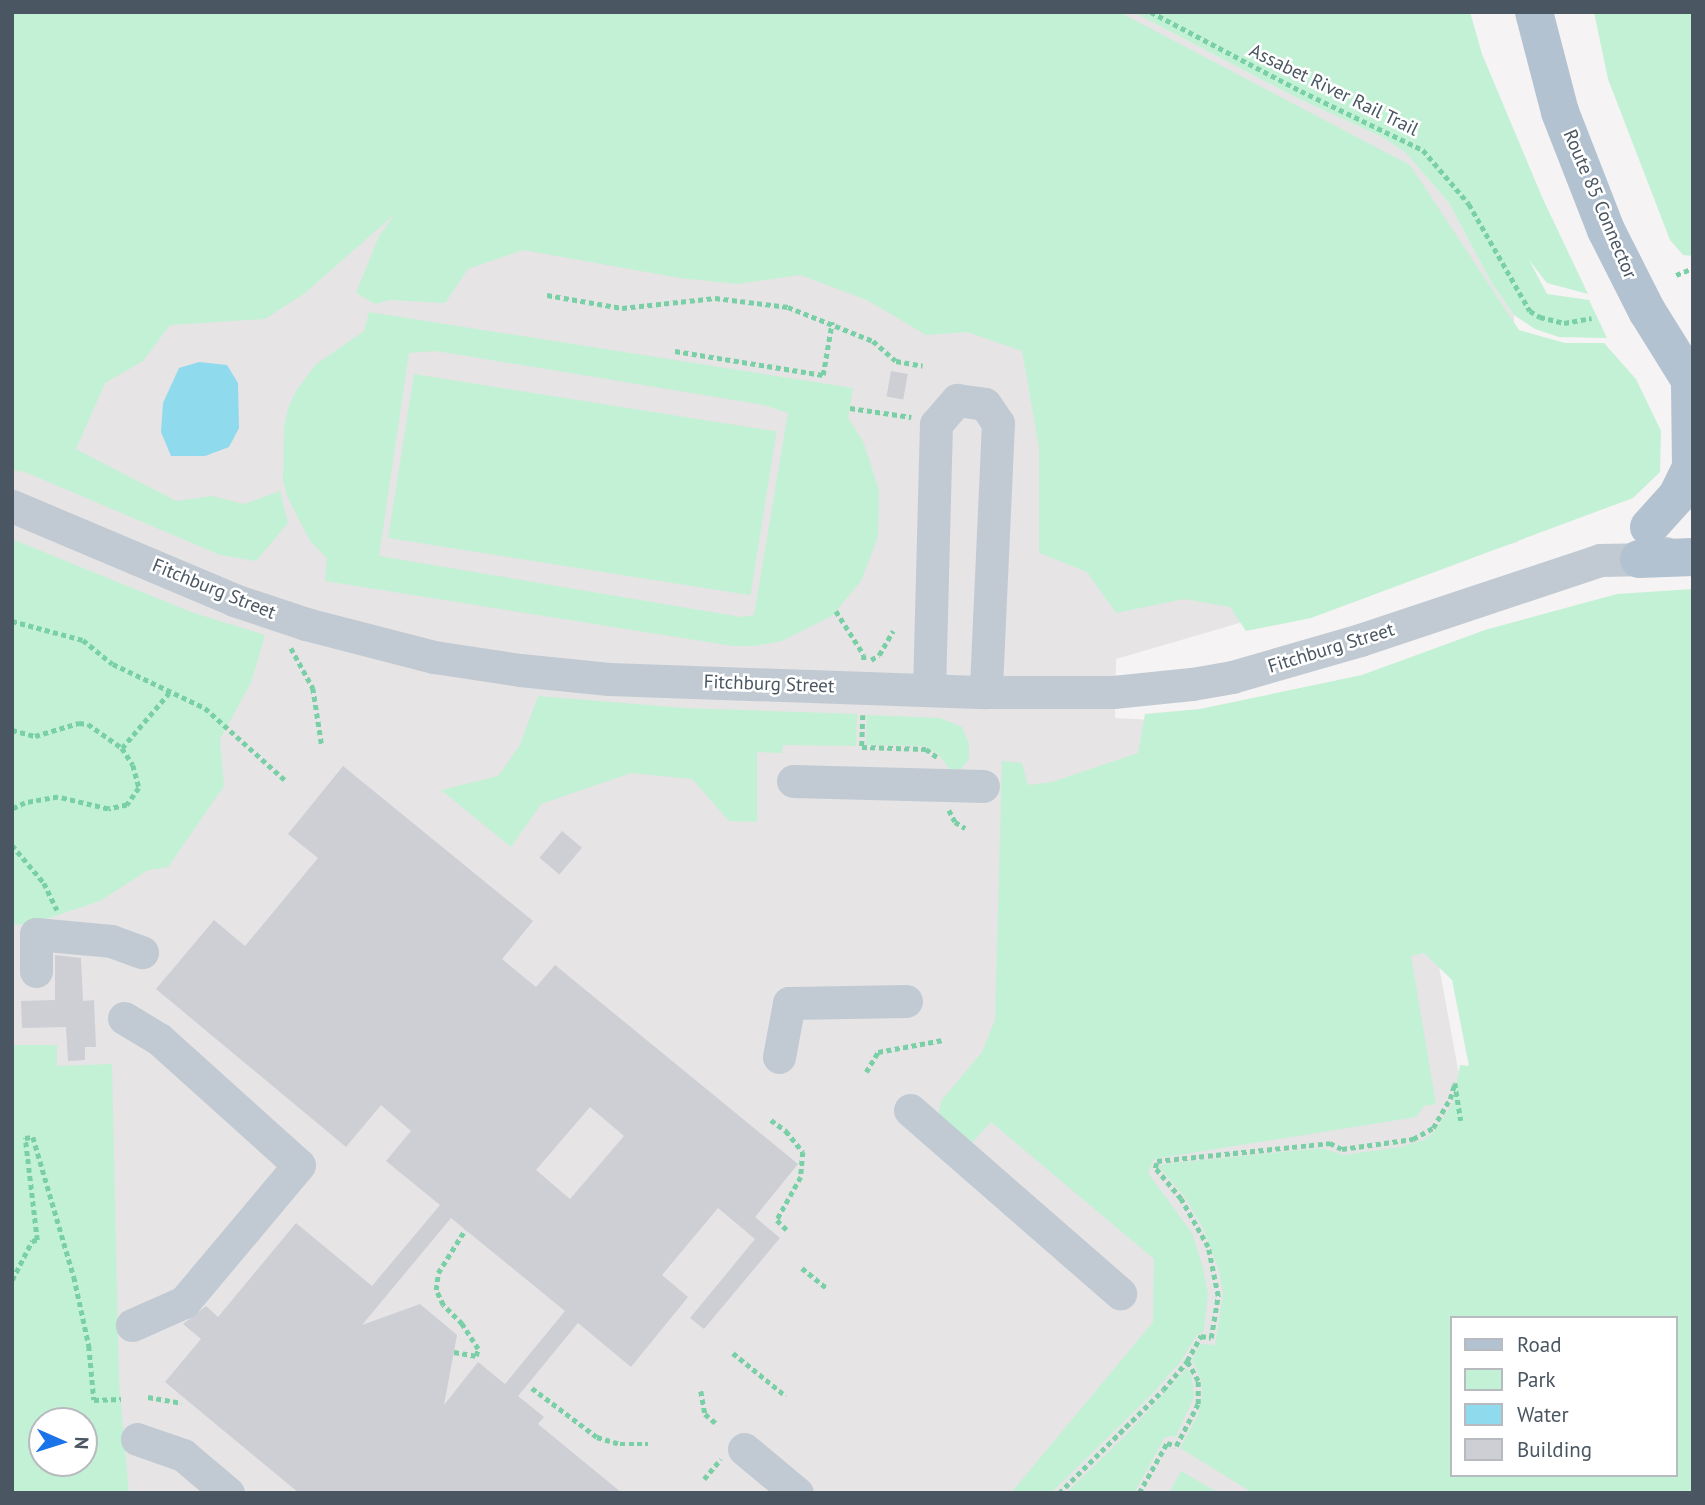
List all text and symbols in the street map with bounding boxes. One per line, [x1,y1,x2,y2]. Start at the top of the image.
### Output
street label: Assabet River Rail Trail [1245,39,1423,141]
street label: Route 85 Connector [1558,126,1642,282]
street label: Fitchburg Street [149,554,279,624]
street label: Fitchburg Street [1265,618,1397,678]
street label: Fitchburg Street [703,670,835,698]
legend [1450,1316,1677,1477]
text: Road [1517,1331,1561,1358]
text: Park [1517,1366,1556,1393]
text: Water [1517,1401,1569,1428]
north arrow [28,1407,98,1477]
text: N [70,1436,94,1450]
text: Building [1517,1436,1592,1463]

